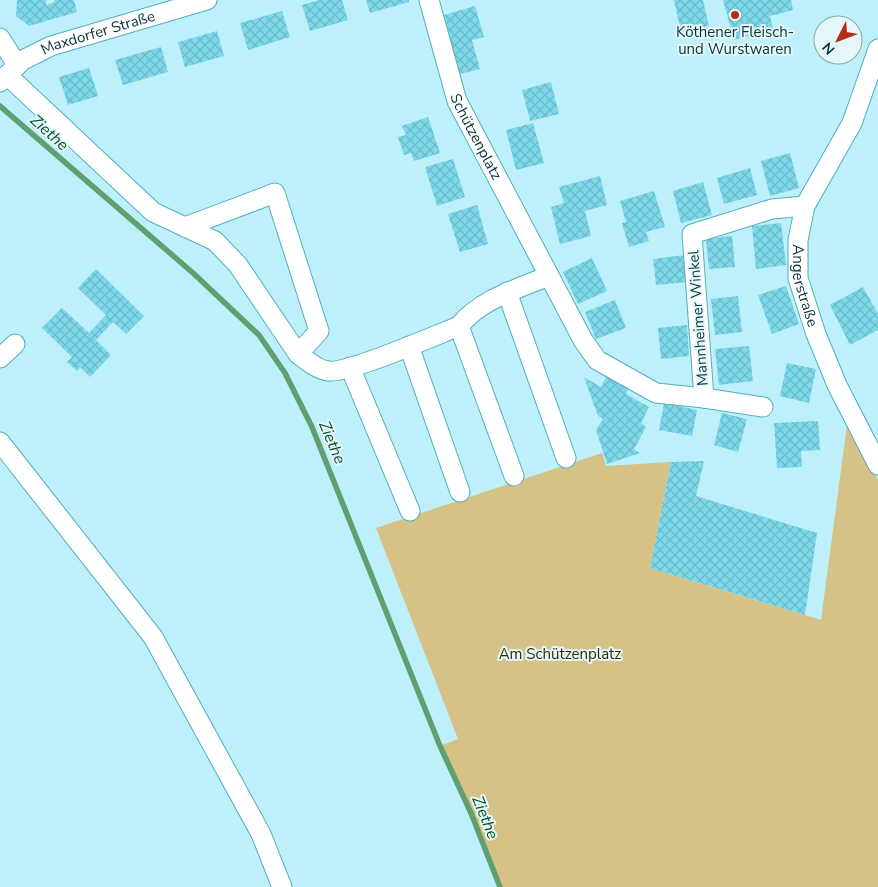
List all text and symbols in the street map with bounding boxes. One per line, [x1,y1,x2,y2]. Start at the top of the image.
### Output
street label: Maxdorfer Straße [37,6,157,60]
marker: Köthener Fleisch- und Wurstwaren [729,9,741,21]
north arrow [813,15,863,65]
place label: Köthener Fleisch- und Wurstwaren [676,22,794,59]
text: N [818,38,839,59]
street label: Schützenplatz [445,91,507,183]
water label: Ziethe [25,110,74,156]
street label: Angerstraße [788,244,823,329]
street label: Mannheimer Winkel [683,249,713,387]
water label: Ziethe [313,417,351,468]
park label: Am Schützenplatz [499,644,621,664]
water label: Ziethe [466,792,504,843]

